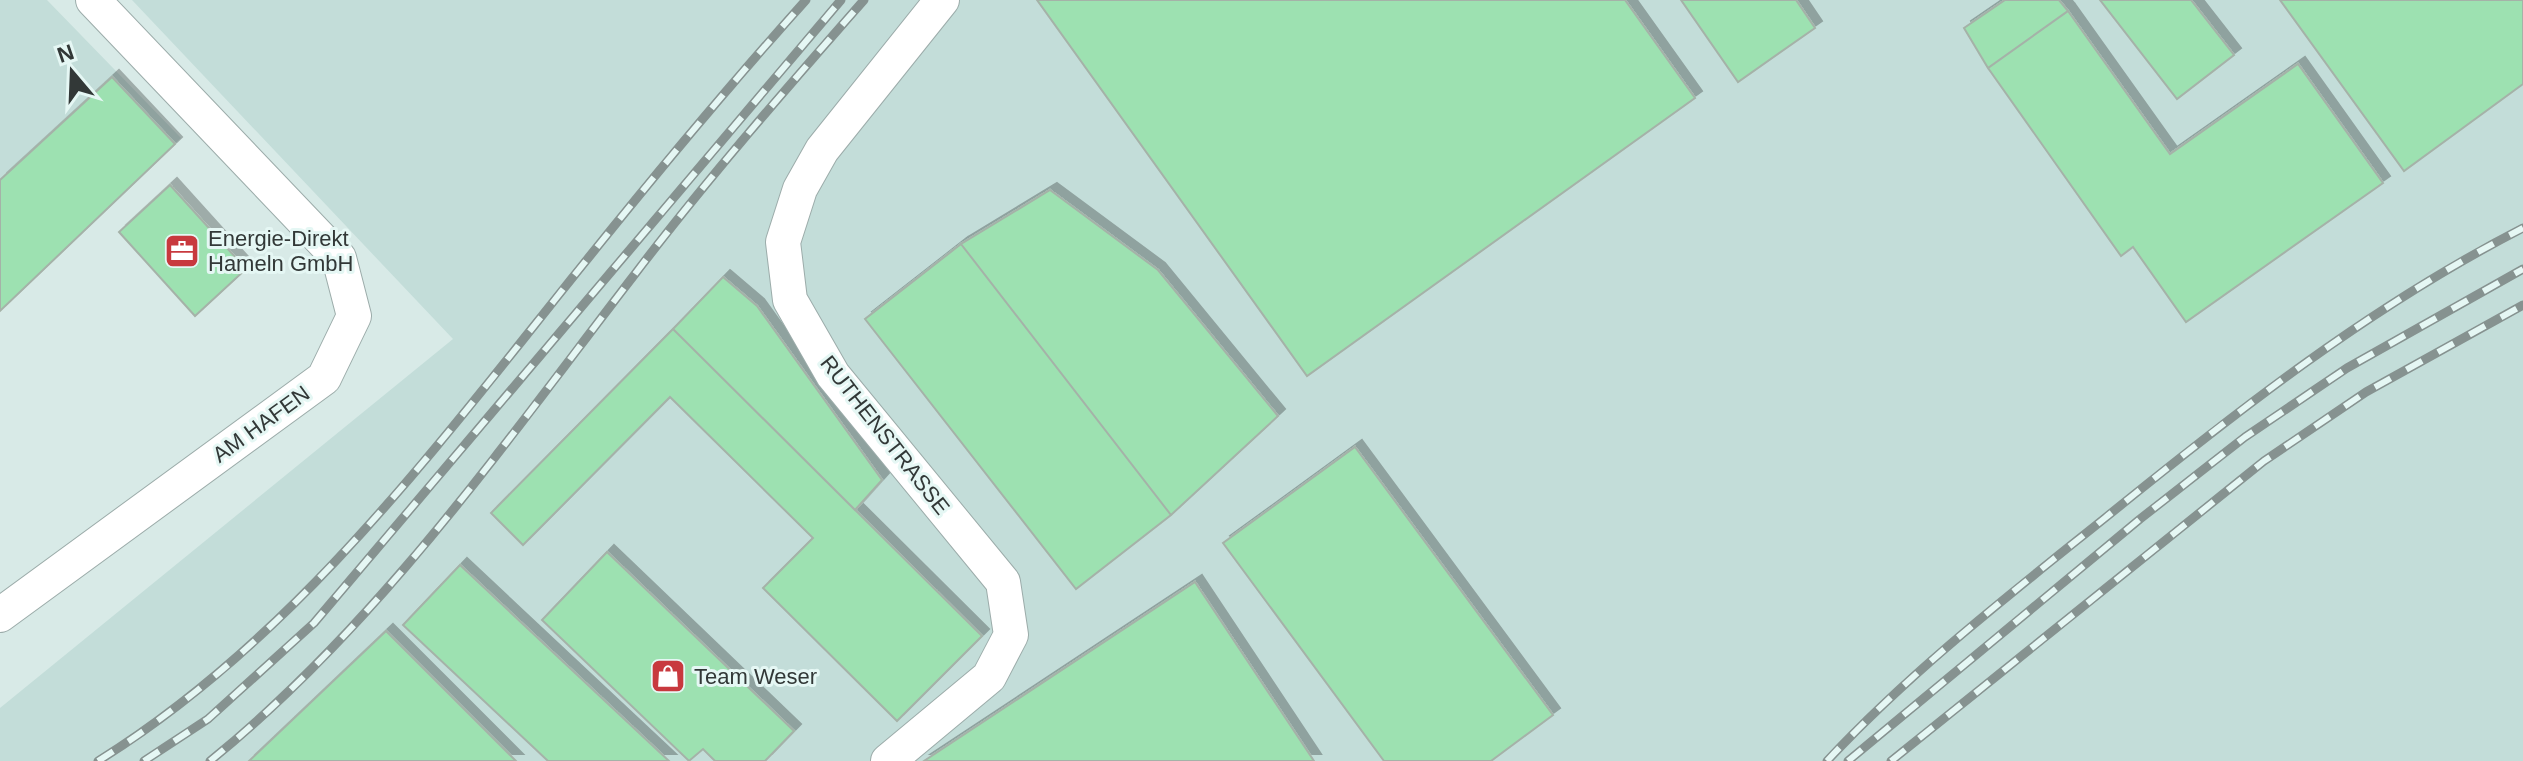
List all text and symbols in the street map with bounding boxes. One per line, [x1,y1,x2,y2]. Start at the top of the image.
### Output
north arrow [32,32,112,112]
text: N [54,39,77,68]
place label: Energie-Direkt Hameln GmbH [208,226,353,276]
office icon: Energie-Direkt Hameln GmbH [163,232,201,270]
street label: RUTHENSTRASSE [815,351,955,519]
street label: AM HAFEN [208,380,314,468]
shop icon: Team Weser [649,657,687,695]
place label: Team Weser [694,664,817,689]

